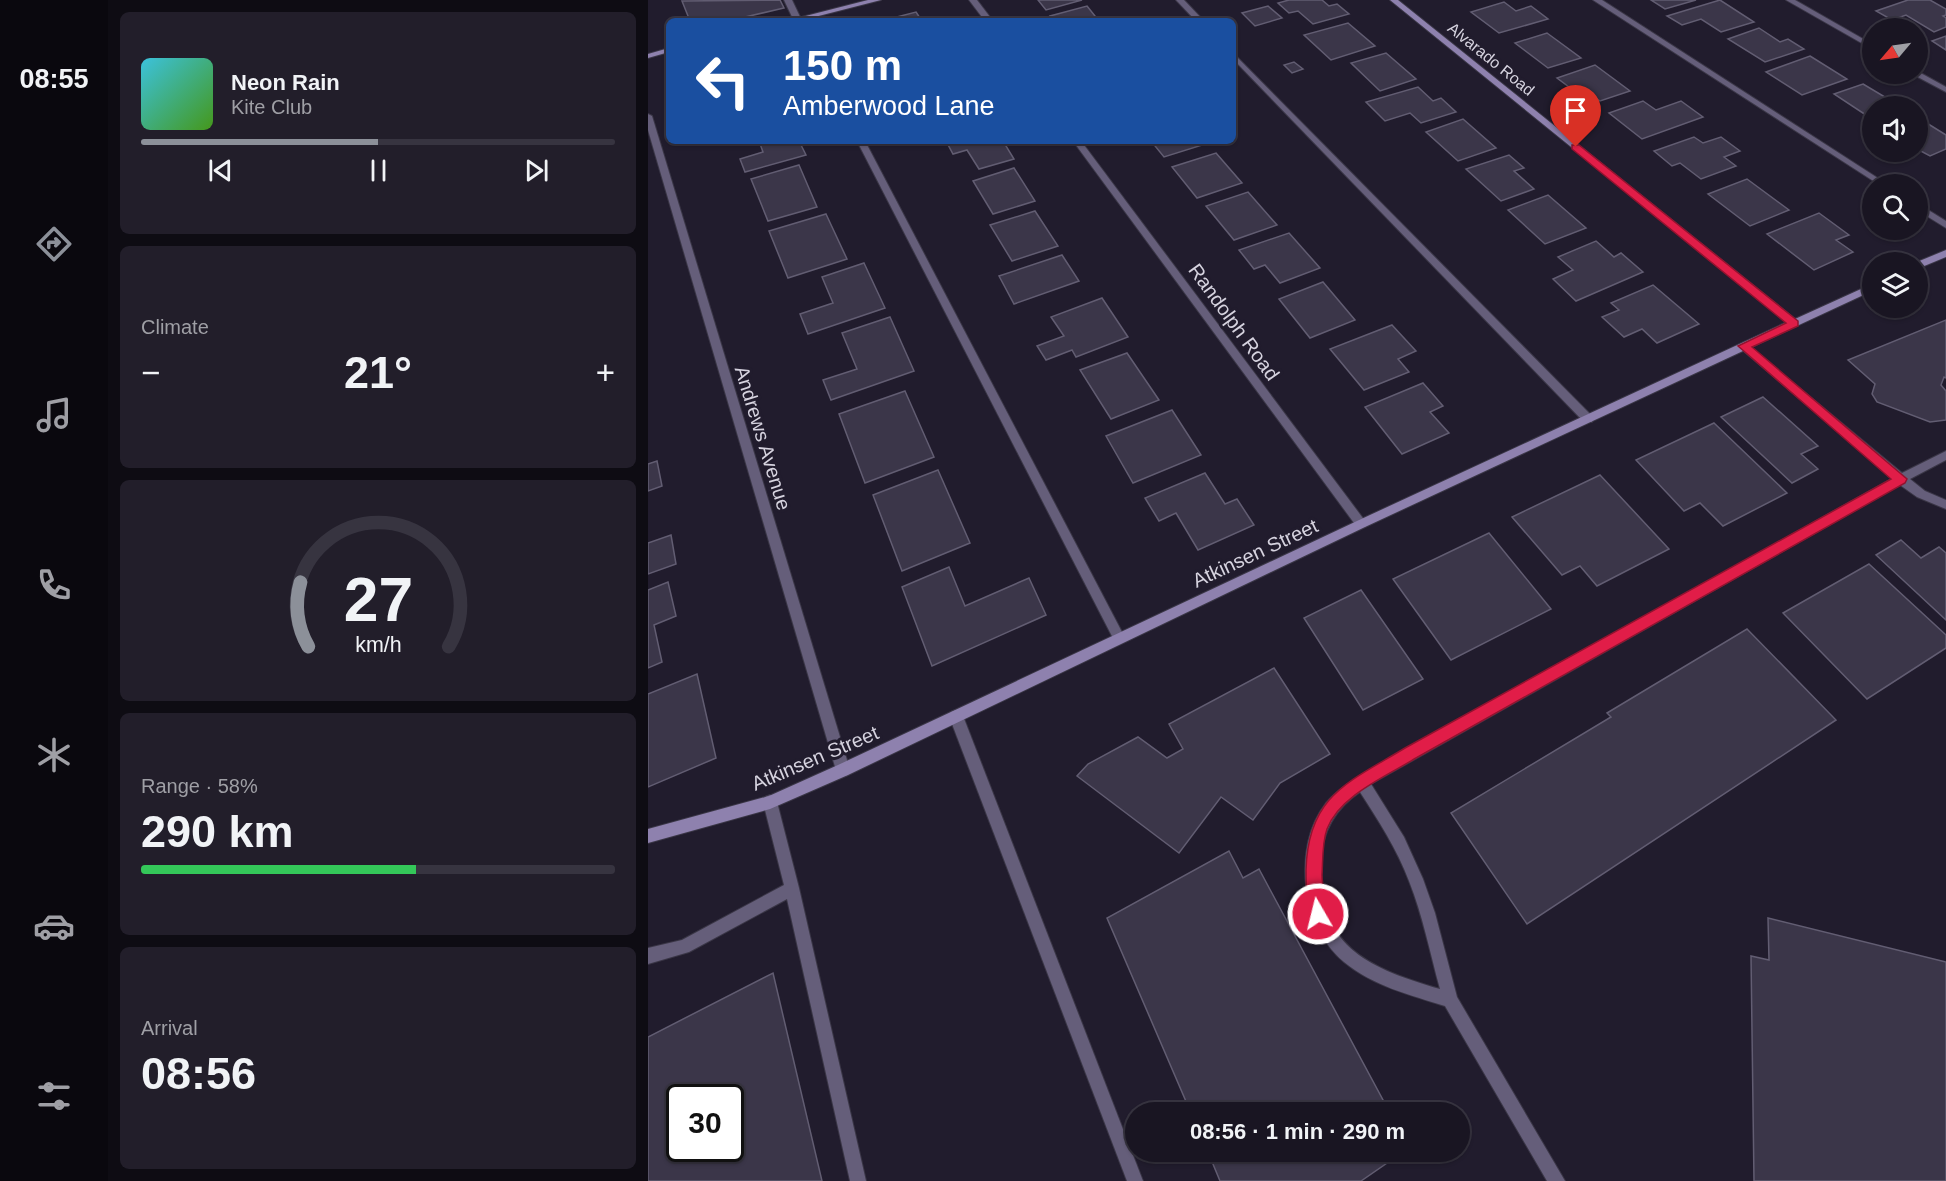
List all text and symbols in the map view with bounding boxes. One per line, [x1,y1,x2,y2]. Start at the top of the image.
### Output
north arrow [1862,18,1928,84]
map controls [1862,18,1928,318]
street label: Alvarado Road [1445,19,1537,99]
icon: left [684,42,762,120]
text: 150 m [783,42,902,89]
text: 08:55 [19,64,89,94]
text: Neon Rain [231,70,340,95]
pin [1550,85,1601,147]
text: Amberwood Lane [783,91,995,121]
icon: arrive [1559,94,1592,127]
text: Kite Club [231,96,312,118]
button: sound [1862,96,1928,162]
icon: previous [204,154,237,187]
icon: pause [362,154,395,187]
icon: next [520,154,553,187]
button: search [1862,174,1928,240]
icon: directions [33,223,75,265]
button: layers [1862,252,1928,318]
street label: Randolph Road [1184,259,1284,385]
text: Climate [141,316,209,338]
text: 21° [344,347,412,398]
text: − [141,354,160,391]
text: + [596,354,615,391]
street label: Andrews Avenue [731,363,795,513]
icon: music [33,394,75,436]
street label: Atkinsen Street [1189,514,1322,592]
icon: phone [33,564,75,606]
text: 27 [343,566,413,635]
text: km/h [355,634,401,658]
street label: Atkinsen Street [748,721,882,795]
icon: climate [33,734,75,776]
text: Range · 58% [141,775,258,797]
text: 290 km [141,806,294,857]
position arrow [1286,882,1350,946]
icon: car [33,905,75,947]
text: Arrival [141,1017,198,1039]
text: 08:56 [141,1048,256,1099]
icon: filters [33,1075,75,1117]
speed limit sign: 30 [666,1084,744,1162]
text: 08:56 · 1 min · 290 m [1190,1119,1405,1144]

